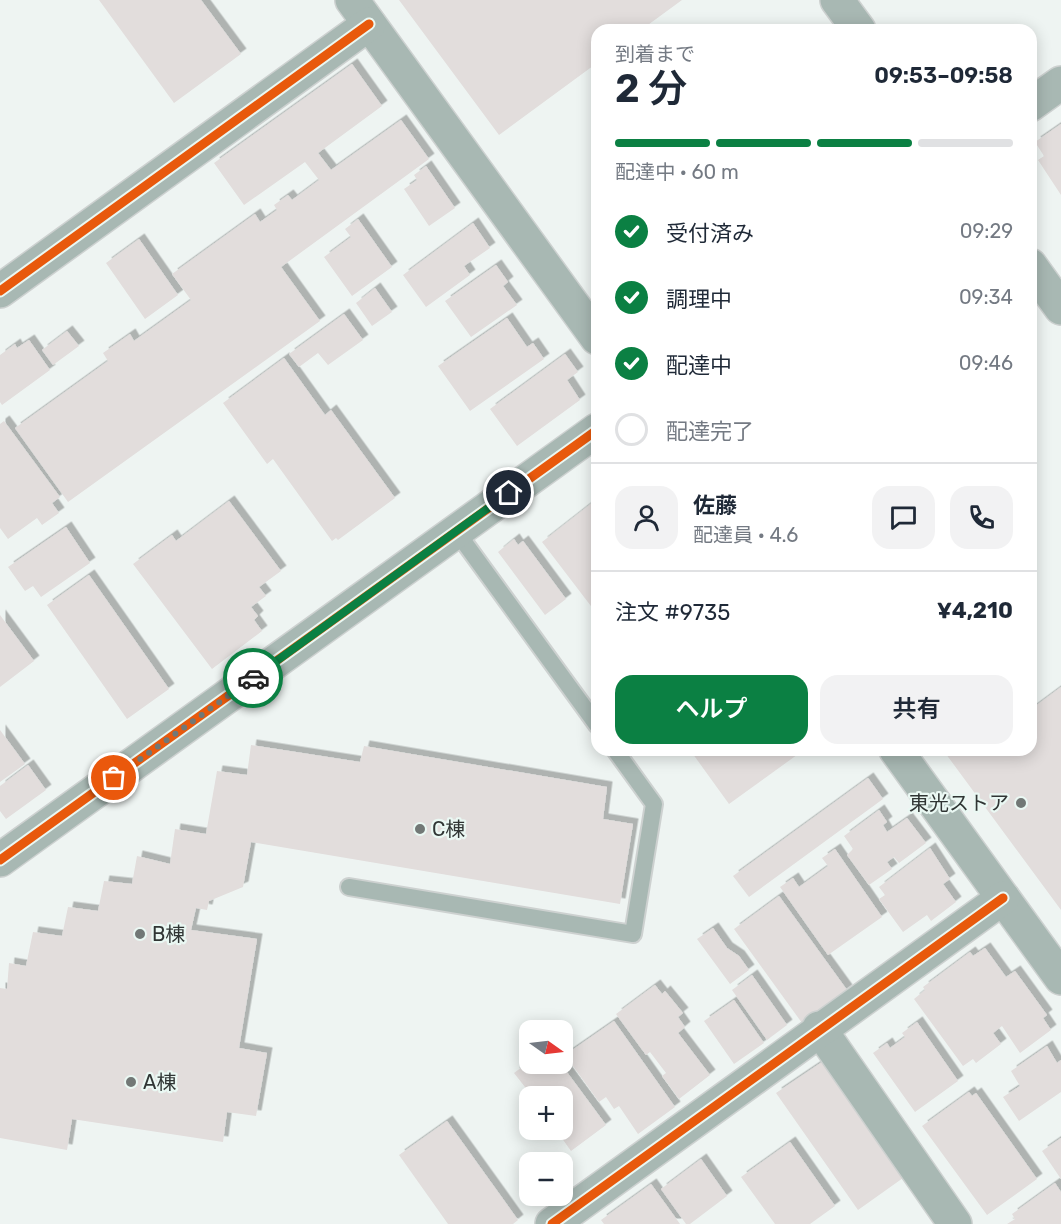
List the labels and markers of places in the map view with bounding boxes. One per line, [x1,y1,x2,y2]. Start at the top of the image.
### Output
pin [483,467,534,518]
pin [88,752,139,803]
place label: 東光ストア [909,791,1009,815]
marker: 東光ストア [1014,796,1028,810]
place label: C棟 [432,817,465,841]
marker: C棟 [413,822,427,836]
place label: B棟 [152,922,185,946]
marker: B棟 [133,927,147,941]
place label: A棟 [143,1070,176,1094]
marker: A棟 [124,1075,138,1089]

